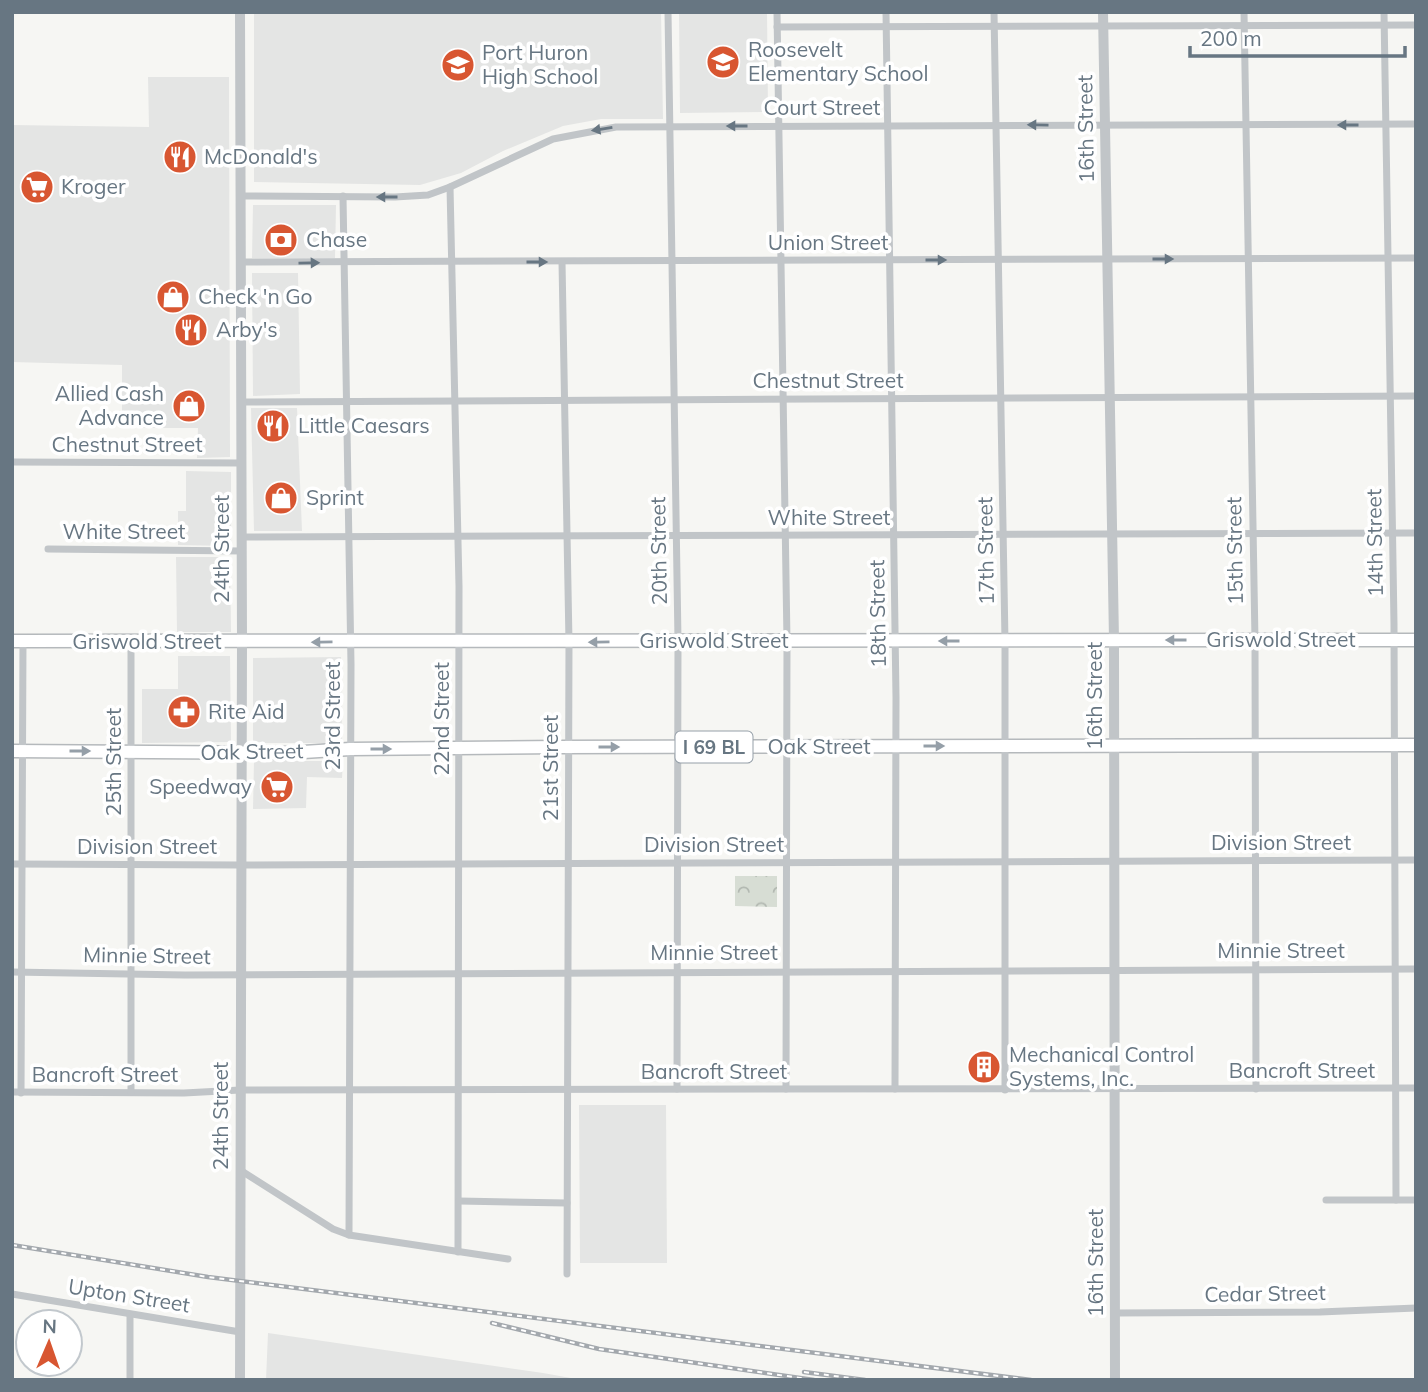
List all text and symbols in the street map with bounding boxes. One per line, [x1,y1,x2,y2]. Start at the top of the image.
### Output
scale bar [1190,14,1405,58]
text: 200 m [1200,25,1262,51]
place label: Roosevelt Elementary School [748,36,929,86]
place label: Port Huron High School [482,39,598,89]
school or university icon: Roosevelt Elementary School [704,43,742,81]
school or university icon: Port Huron High School [439,46,477,84]
street label: 16th Street [1071,75,1099,183]
street label: Court Street [764,94,880,120]
one-way arrow [1026,119,1048,131]
one-way arrow [1336,119,1358,131]
one-way arrow [725,120,747,132]
one-way arrow [591,124,613,135]
restaurant icon: McDonald's [161,138,199,176]
place label: McDonald's [204,143,318,169]
supermarket icon: Kroger [18,168,56,206]
place label: Kroger [61,173,126,199]
one-way arrow [376,191,398,203]
bank icon: Chase [262,221,300,259]
place label: Chase [306,226,367,252]
street label: Union Street [768,229,888,255]
one-way arrow [1153,253,1175,265]
one-way arrow [925,254,947,266]
one-way arrow [526,256,548,268]
one-way arrow [299,257,321,269]
shop icon: Check 'n Go [154,278,192,316]
place label: Check 'n Go [198,283,313,309]
restaurant icon: Arby's [172,311,210,349]
place label: Arby's [216,316,278,342]
street label: Chestnut Street [752,367,904,393]
place label: Allied Cash Advance [55,380,164,430]
shop icon: Allied Cash Advance [170,387,208,425]
restaurant icon: Little Caesars [254,407,292,445]
place label: Little Caesars [298,412,430,438]
street label: Chestnut Street [51,431,203,457]
shop icon: Sprint [262,479,300,517]
place label: Sprint [306,484,364,510]
street label: 14th Street [1360,489,1388,597]
street label: 24th Street [208,495,234,603]
street label: 20th Street [644,497,672,605]
street label: 17th Street [971,497,999,605]
street label: 15th Street [1220,497,1248,605]
street label: White Street [768,504,890,530]
street label: White Street [63,518,185,544]
street label: 18th Street [863,560,891,668]
street label: Griswold Street [1206,626,1356,652]
street label: Griswold Street [639,627,789,653]
street label: Griswold Street [72,628,222,654]
one-way arrow [1165,634,1187,646]
one-way arrow [937,635,959,647]
one-way arrow [311,636,333,647]
one-way arrow [587,636,609,647]
street label: 16th Street [1081,642,1107,750]
street label: 23rd Street [319,662,345,770]
street label: 22nd Street [428,662,454,776]
pharmacy icon: Rite Aid [165,693,203,731]
place label: Rite Aid [208,698,285,724]
street label: 25th Street [100,708,126,816]
street label: 21st Street [537,715,563,821]
road number: I 69 BL [676,732,752,762]
street label: Oak Street [767,733,871,759]
street label: Oak Street [200,737,304,765]
one-way arrow [924,740,946,752]
one-way arrow [598,741,620,753]
one-way arrow [371,743,393,755]
one-way arrow [70,745,92,757]
supermarket icon: Speedway [258,768,296,806]
place label: Speedway [149,773,252,799]
street label: Division Street [1211,829,1351,855]
street label: Division Street [644,831,784,857]
street label: Division Street [77,833,217,859]
street label: Minnie Street [1217,937,1345,963]
street label: Minnie Street [650,939,778,965]
street label: Minnie Street [83,941,211,969]
place label: Mechanical Control Systems, Inc. [1009,1041,1194,1091]
building icon: Mechanical Control Systems, Inc. [965,1048,1003,1086]
street label: Bancroft Street [1229,1057,1375,1083]
street label: Bancroft Street [641,1058,787,1084]
street label: Bancroft Street [32,1061,178,1087]
street label: 24th Street [207,1062,233,1170]
street label: 16th Street [1082,1209,1108,1317]
street label: Upton Street [66,1273,192,1317]
street label: Cedar Street [1204,1279,1326,1307]
north arrow [14,1308,84,1378]
text: N [42,1314,57,1338]

